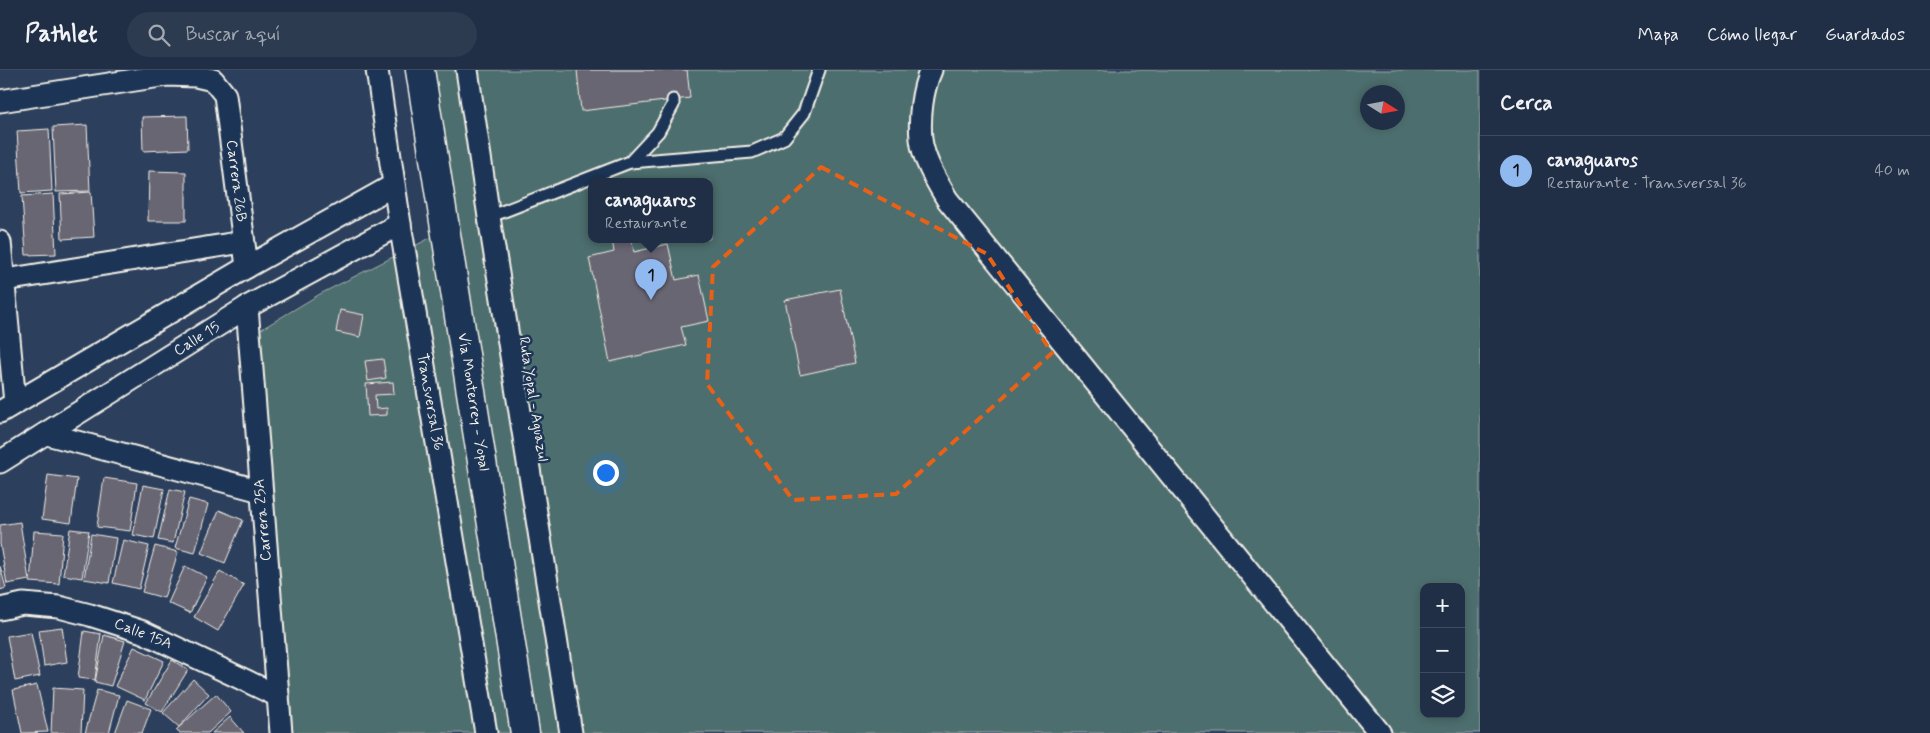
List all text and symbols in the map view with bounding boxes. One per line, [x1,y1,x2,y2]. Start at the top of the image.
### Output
search box [127,12,477,57]
text: Pathlet [25,19,97,50]
icon: search [145,21,173,49]
text: Buscar aquí [185,22,281,47]
text: Mapa [1638,23,1679,47]
text: Cómo llegar [1707,23,1797,47]
text: Guardados [1825,23,1905,47]
north arrow [1360,85,1405,130]
text: Cerca [1500,89,1553,117]
street label: Carrera 26B [221,139,251,223]
text: canaguaros [1547,148,1638,173]
text: 1 [1512,160,1520,181]
text: 40 m [1874,160,1910,181]
text: Restaurante · Transversal 36 [1547,173,1747,194]
popup [588,178,713,243]
text: canaguaros [605,188,696,213]
text: Restaurante [605,213,687,234]
pin: 1 [635,259,667,300]
street label: Calle 15 [170,317,224,361]
street label: Vía Monterrey - Yopal [452,332,494,472]
street label: Ruta Yopal - Aguazul [513,335,553,463]
street label: Transversal 36 [412,352,448,452]
your location [593,460,619,486]
street label: Carrera 25A [249,478,277,562]
map controls [1420,583,1465,718]
button: + [1420,583,1465,628]
street label: Calle 15A [111,614,175,654]
button: − [1420,628,1465,673]
button: layers [1420,673,1465,718]

